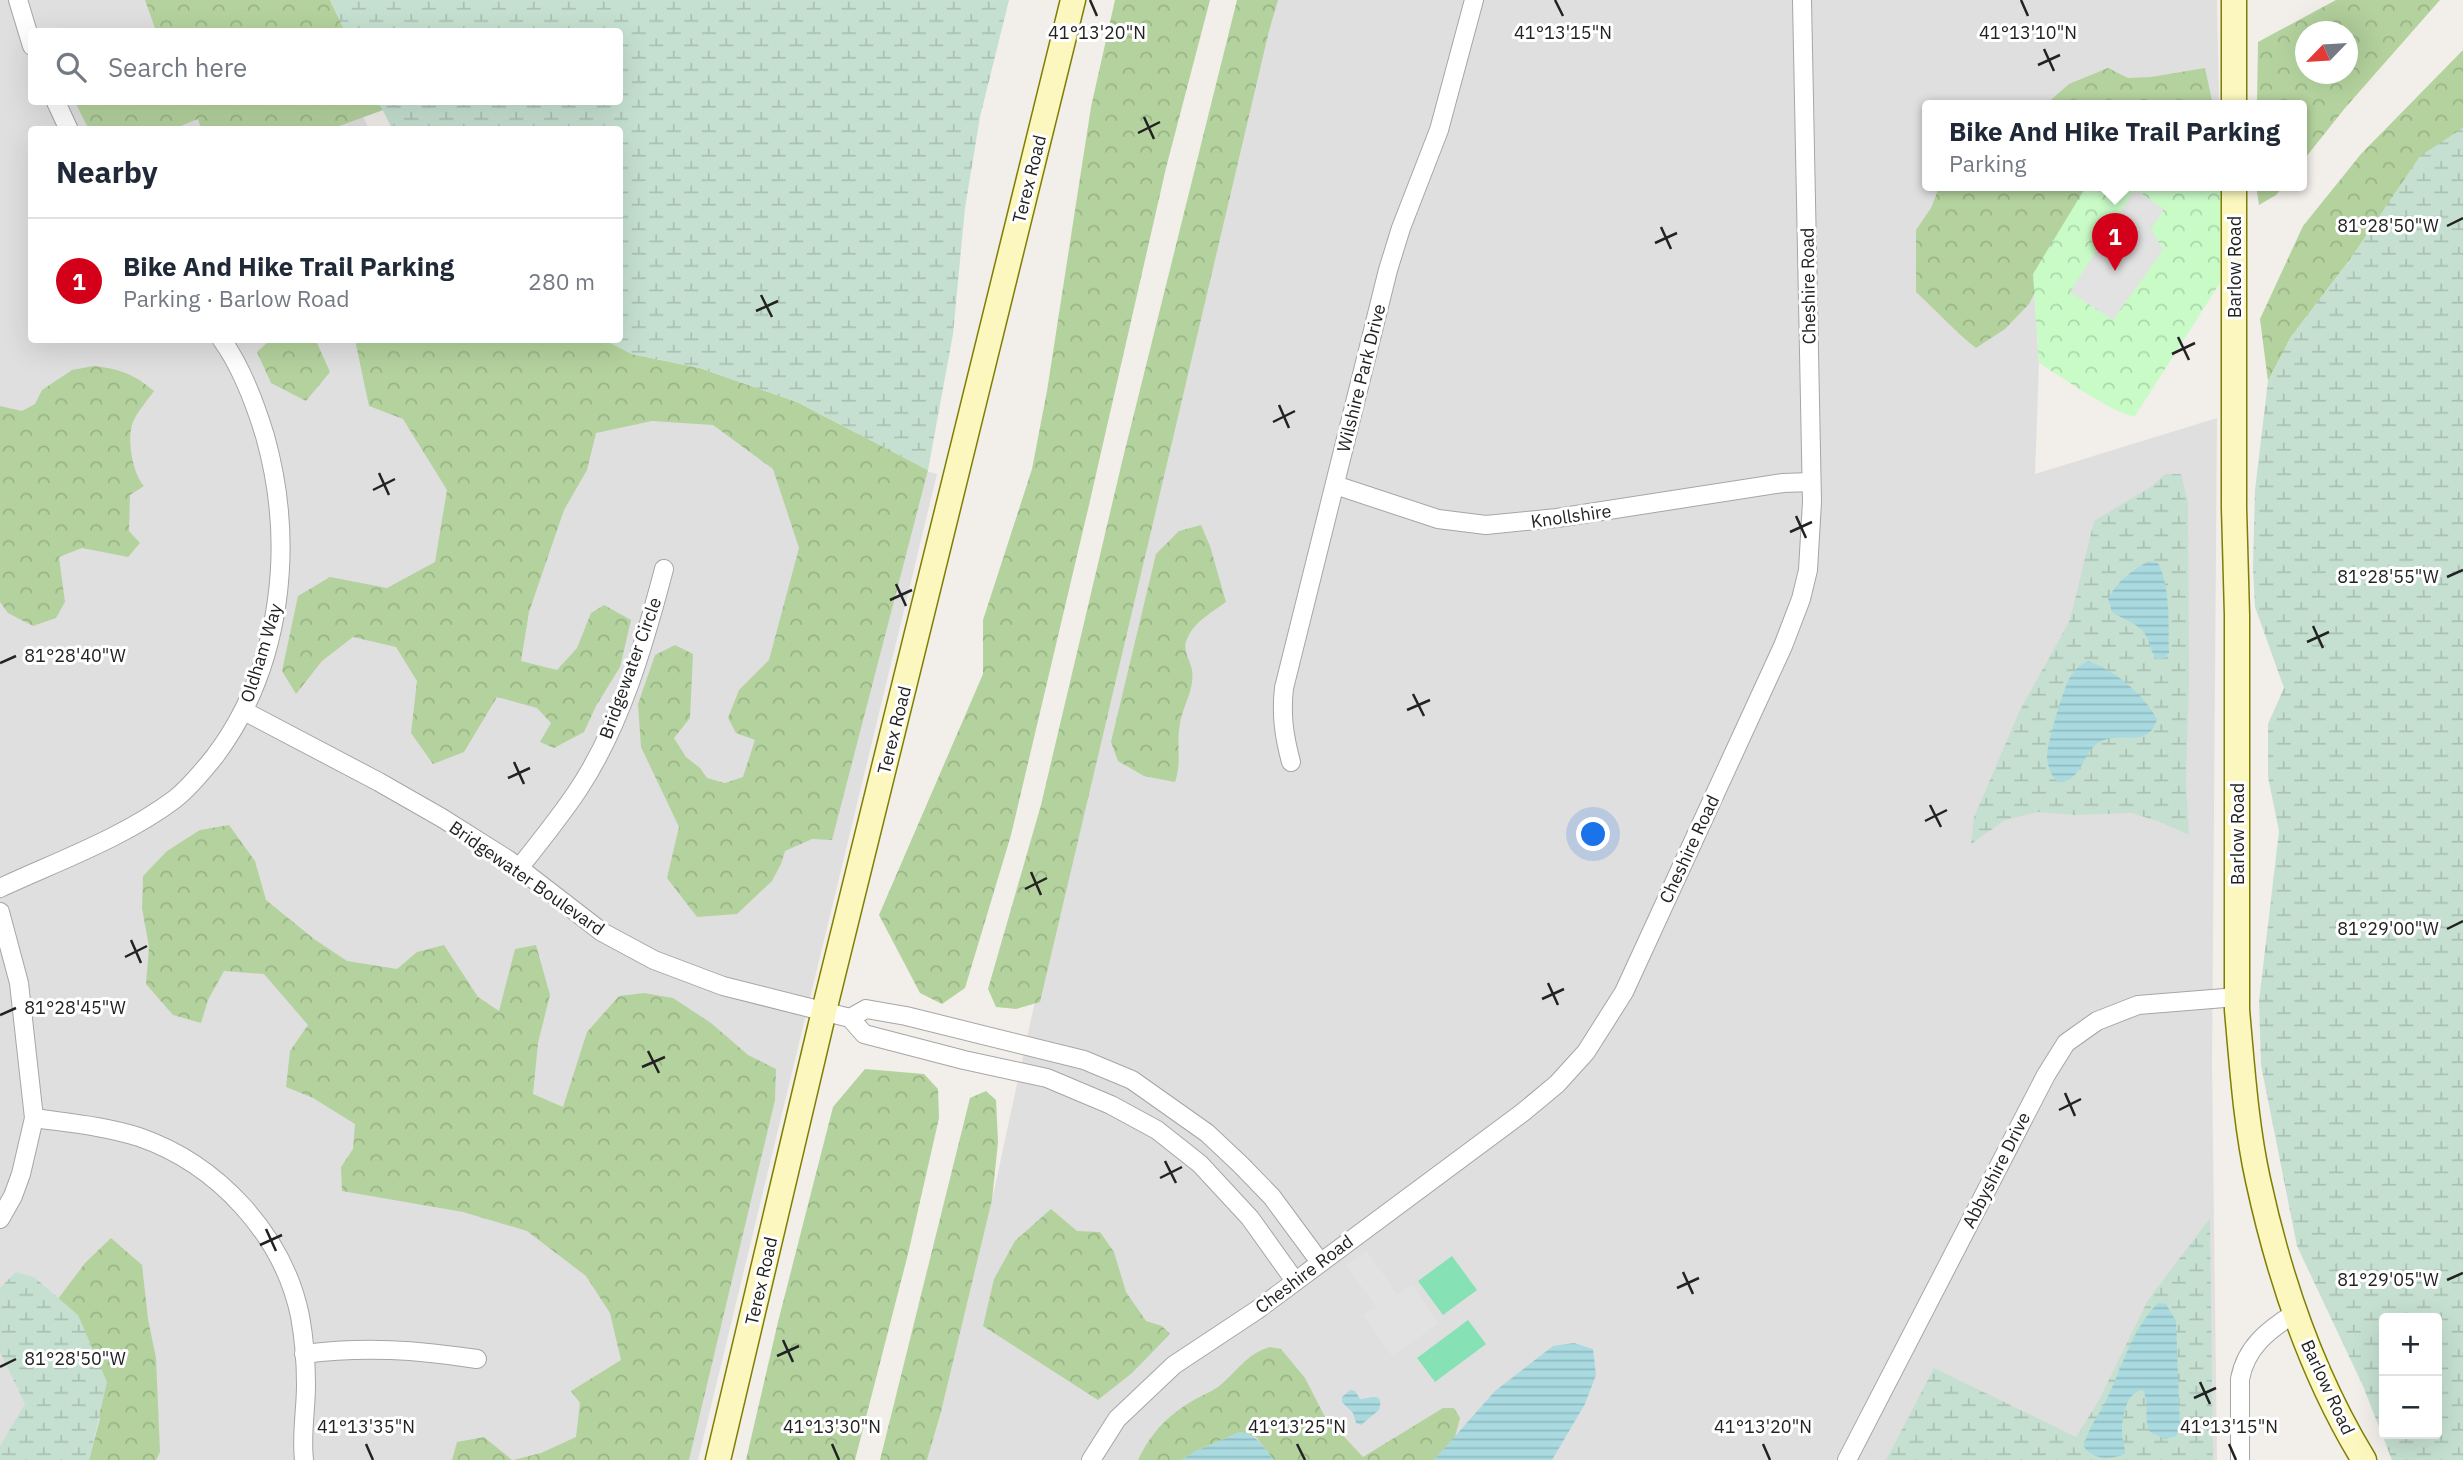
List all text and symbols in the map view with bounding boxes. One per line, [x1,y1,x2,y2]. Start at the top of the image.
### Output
text: 41°13'20"N [1048,21,1146,44]
text: 41°13'15"N [1514,21,1612,44]
text: 41°13'10"N [1979,21,2077,44]
north arrow [2295,21,2358,84]
search box [28,28,623,105]
icon: search [52,48,90,86]
text: Search here [108,50,247,84]
popup [1922,100,2307,191]
text: Bike And Hike Trail Parking [1949,114,2280,148]
street label: Terex Road [1007,133,1051,225]
text: Parking [1949,148,2026,178]
text: Nearby [56,152,158,191]
pin: 1 [2092,213,2138,271]
text: 81°28'50"W [2337,214,2439,237]
street label: Barlow Road [2223,216,2246,318]
street label: Cheshire Road [1795,227,1821,345]
text: Bike And Hike Trail Parking [123,249,454,283]
text: 1 [72,266,86,296]
text: 280 m [528,266,595,296]
text: Parking · Barlow Road [123,283,350,313]
street label: Wilshire Park Drive [1331,301,1391,455]
street label: Knollshire [1529,499,1613,533]
text: 81°28'55"W [2337,565,2439,588]
street label: Bridgewater Circle [594,594,666,742]
street label: Oldham Way [235,601,287,705]
text: 81°28'40"W [24,644,126,667]
street label: Terex Road [872,684,916,776]
street label: Barlow Road [2226,783,2249,885]
street label: Cheshire Road [1654,791,1724,907]
street label: Bridgewater Boulevard [445,816,609,940]
your location [1576,817,1610,851]
text: 81°29'00"W [2337,917,2439,940]
text: 81°28'45"W [24,996,126,1019]
street label: Abbyshire Drive [1957,1108,2035,1232]
street label: Cheshire Road [1250,1230,1358,1318]
street label: Terex Road [740,1235,782,1327]
text: 81°29'05"W [2337,1268,2439,1291]
map controls [2379,1313,2442,1439]
button: + [2379,1313,2442,1376]
street label: Barlow Road [2296,1336,2360,1438]
text: 81°28'50"W [24,1347,126,1370]
button: − [2379,1376,2442,1439]
text: 41°13'35"N [317,1415,415,1438]
text: 41°13'30"N [783,1415,881,1438]
text: 41°13'25"N [1248,1415,1346,1438]
text: 41°13'20"N [1714,1415,1812,1438]
text: 41°13'15"N [2180,1415,2278,1438]

